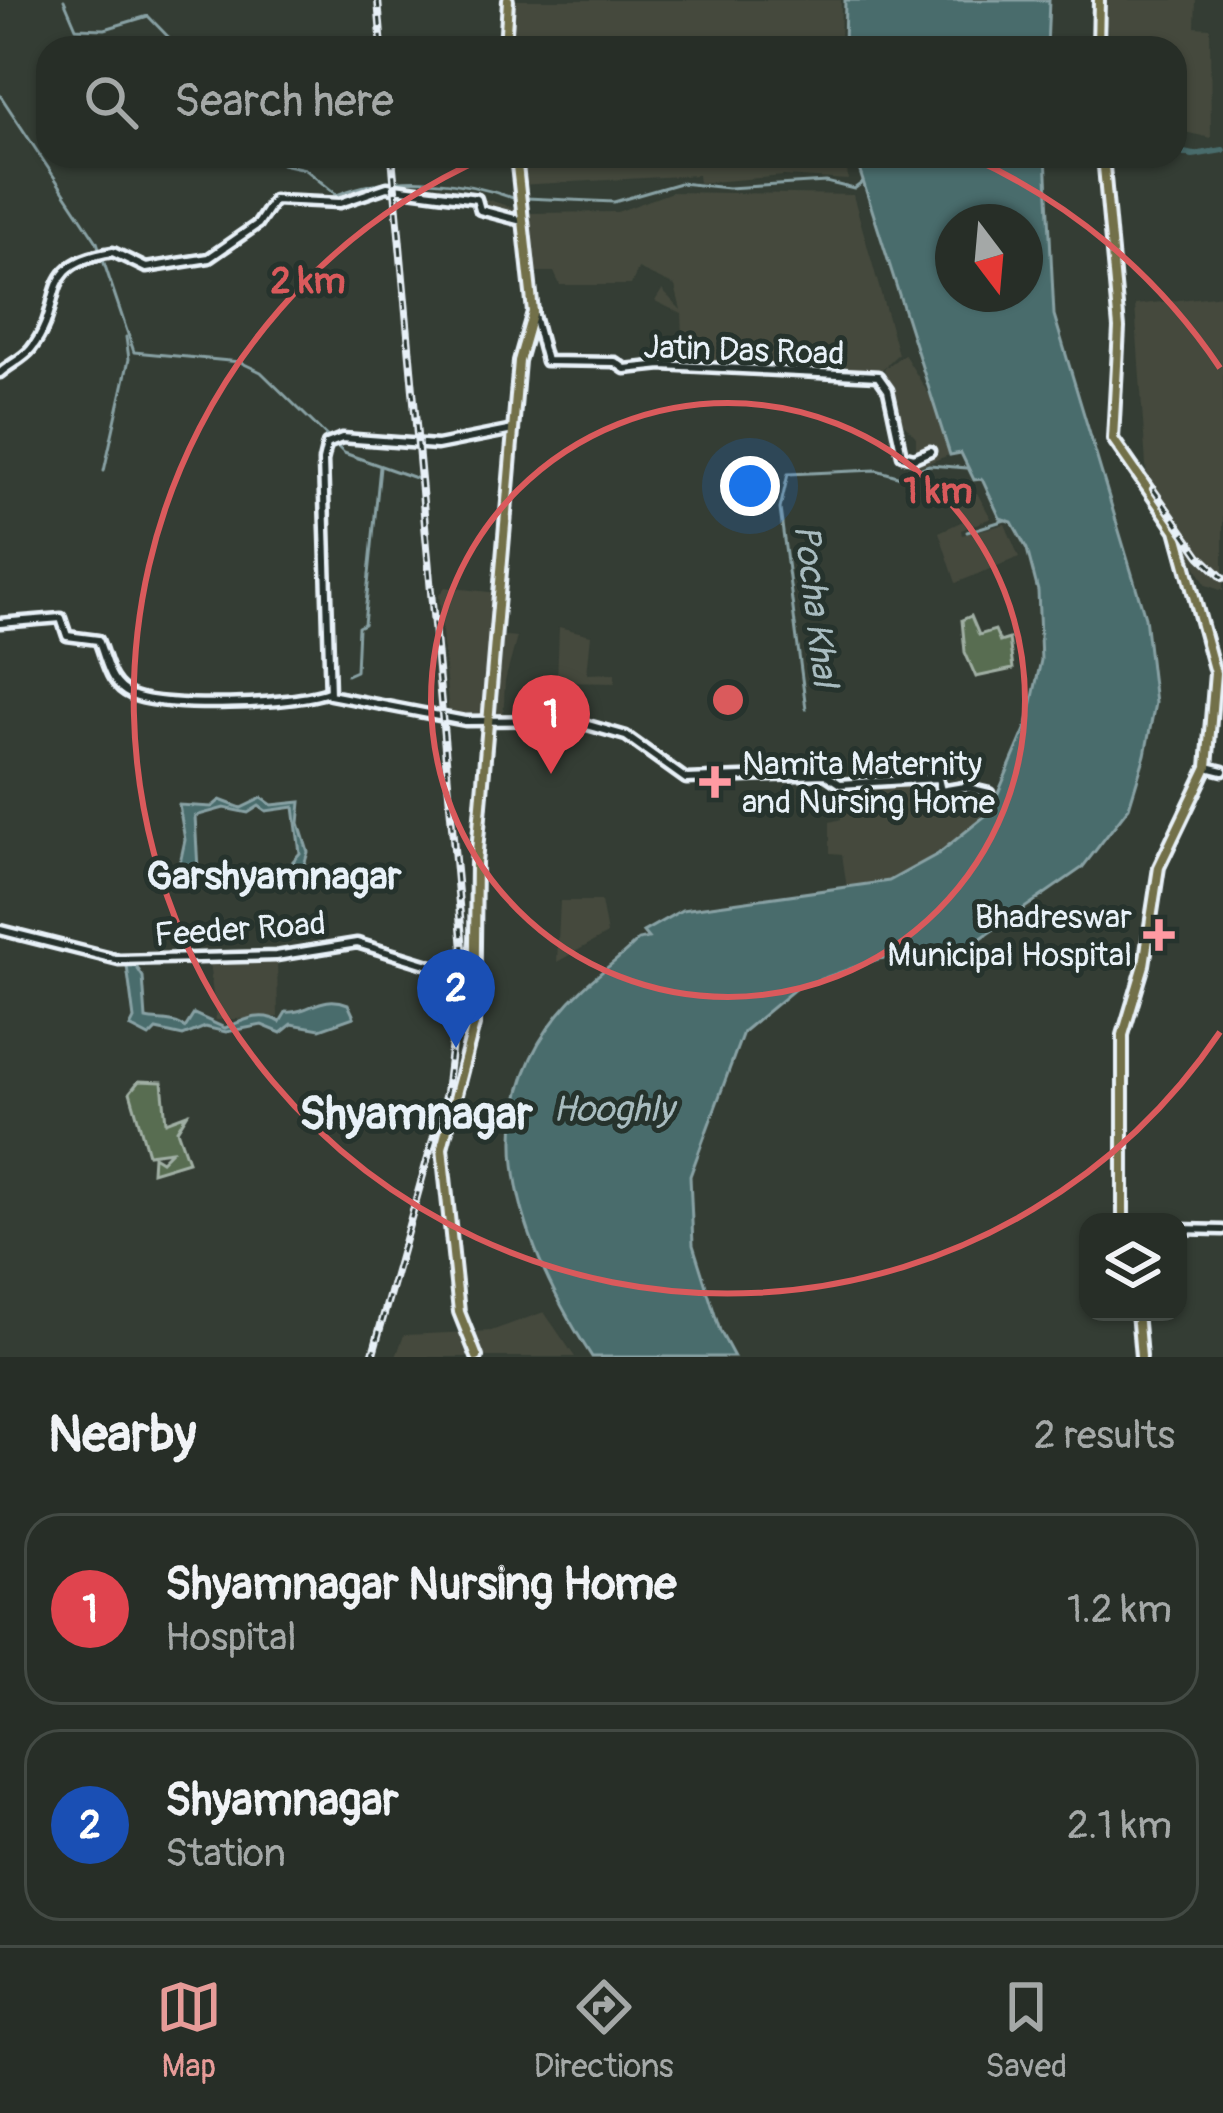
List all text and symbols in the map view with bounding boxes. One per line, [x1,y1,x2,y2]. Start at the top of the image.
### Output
search box [36,36,1187,168]
icon: search [78,69,144,135]
text: Search here [174,74,394,130]
north arrow [935,204,1043,312]
text: 2 km [271,259,345,304]
street label: Jatin Das Road [643,327,845,374]
your location [720,456,780,516]
text: 1 km [904,469,972,514]
water label: Pocha Khal [783,522,848,692]
pin: 1 [512,675,590,774]
centre of rings [707,679,749,721]
place label: Namita Maternity and Nursing Home [742,744,995,823]
marker: Namita Maternity and Nursing Home [699,766,731,798]
district label: Garshyamnagar [147,852,403,901]
place label: Bhadreswar Municipal Hospital [887,897,1132,976]
street label: Feeder Road [153,903,327,956]
marker: Bhadreswar Municipal Hospital [1143,919,1175,951]
pin: 2 [417,949,495,1048]
district label: Shyamnagar [299,1087,534,1143]
water label: Hooghly [553,1087,678,1132]
map controls [1079,1213,1187,1321]
button: layers [1079,1213,1187,1321]
text: Nearby [48,1403,196,1467]
text: 2 results [1034,1411,1175,1460]
text: Shyamnagar Nursing Home [165,1557,676,1613]
text: 1 [82,1585,98,1634]
text: 1.2 km [1067,1585,1172,1634]
text: Hospital [165,1613,297,1662]
text: Shyamnagar [165,1773,398,1829]
text: 2 [79,1801,101,1850]
text: 2.1 km [1067,1801,1172,1850]
text: Station [165,1829,286,1878]
tab: Map [156,1974,222,2087]
tab: Directions [534,1974,674,2087]
tab: Saved [985,1974,1067,2087]

